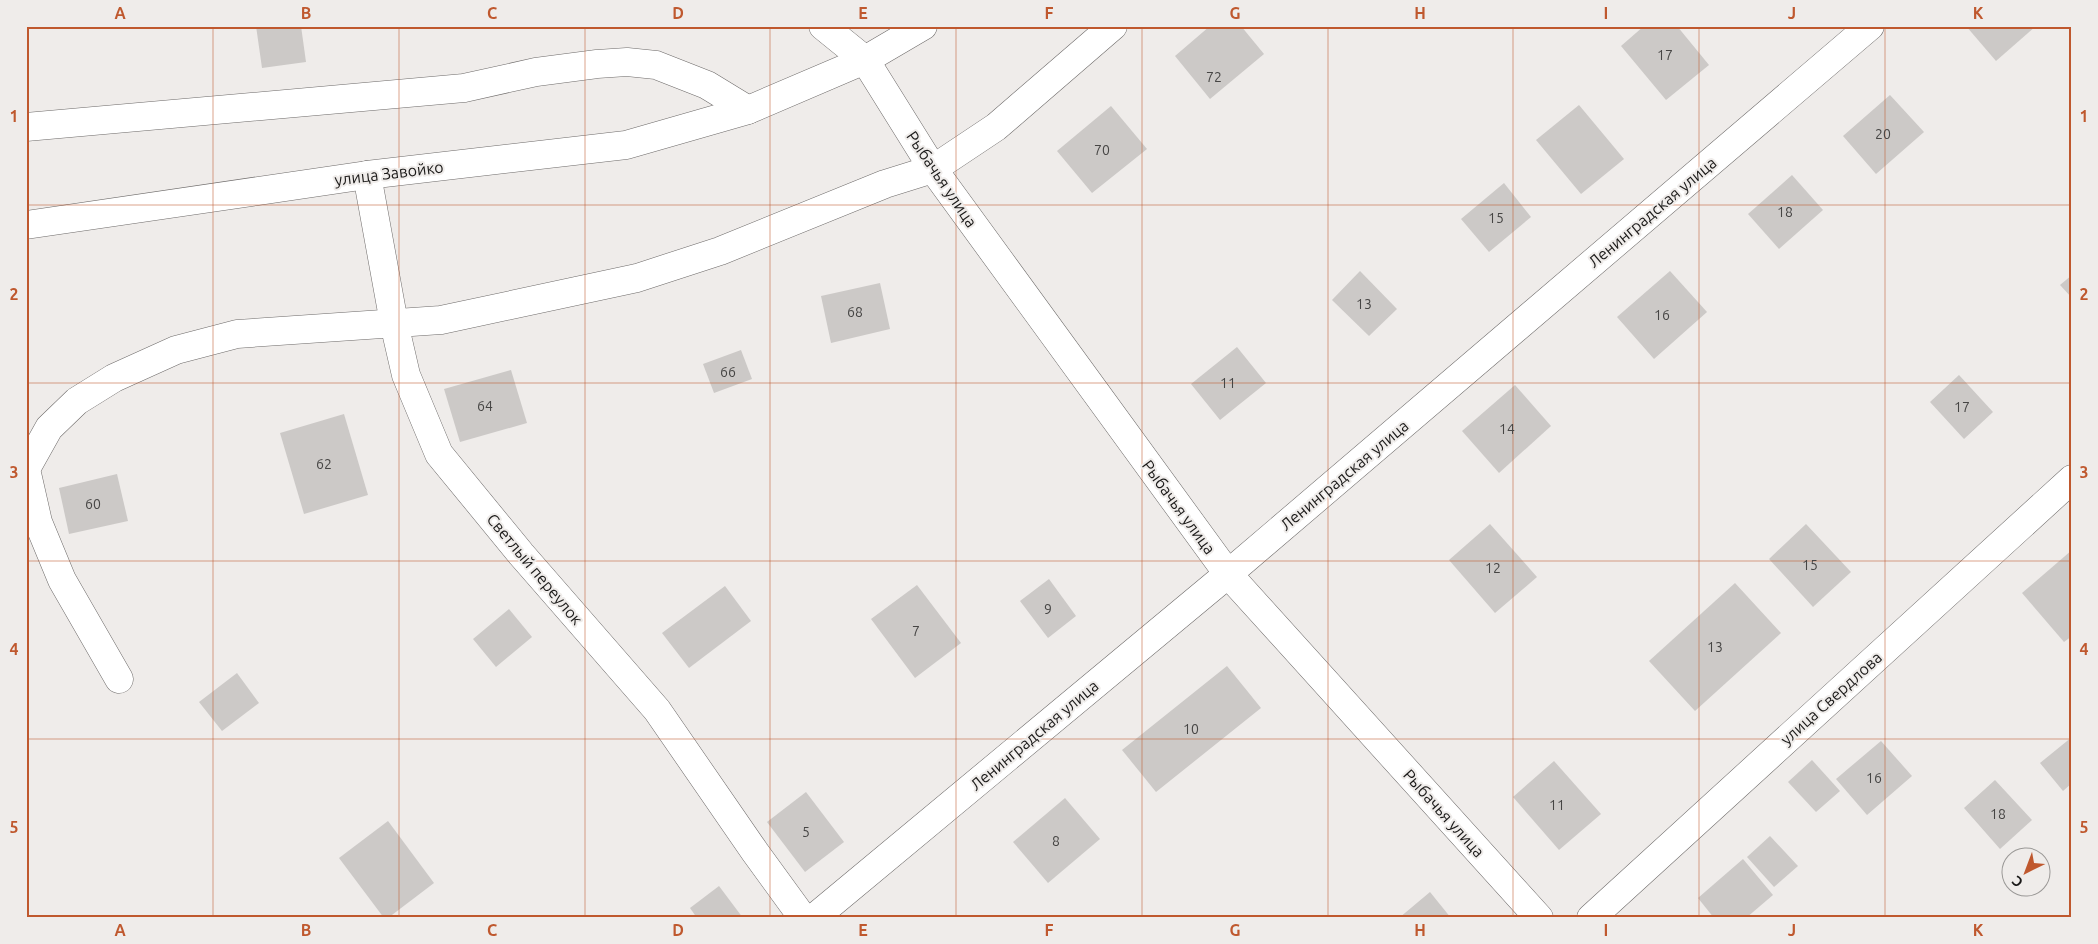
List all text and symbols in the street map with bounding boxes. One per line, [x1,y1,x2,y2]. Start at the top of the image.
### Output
text: A [114,4,126,22]
text: B [301,4,311,22]
text: C [487,4,497,22]
text: D [672,4,684,22]
text: E [858,4,868,22]
text: F [1045,4,1054,22]
text: G [1229,4,1241,22]
text: H [1414,4,1426,22]
text: I [1604,4,1608,22]
text: J [1788,4,1796,22]
text: K [1973,4,1984,22]
house number: 17 [1657,47,1673,63]
house number: 72 [1206,69,1222,85]
text: 1 [9,107,19,125]
text: 1 [2079,107,2089,125]
house number: 20 [1875,126,1891,142]
street label: Рыбачья улица [903,128,981,230]
house number: 70 [1094,142,1110,158]
street label: Ленинградская улица [1584,153,1720,271]
street label: улица Завойко [334,157,444,189]
house number: 18 [1777,204,1793,220]
house number: 15 [1488,210,1504,226]
text: 2 [9,285,19,303]
text: 2 [2079,285,2089,303]
house number: 13 [1356,296,1372,312]
house number: 68 [847,304,863,320]
house number: 16 [1654,307,1670,323]
house number: 66 [720,364,736,380]
house number: 11 [1220,375,1236,391]
house number: 64 [477,398,493,414]
house number: 17 [1954,399,1970,415]
street label: Ленинградская улица [1276,416,1412,534]
house number: 14 [1499,421,1515,437]
house number: 62 [316,456,332,472]
street label: Рыбачья улица [1139,456,1219,558]
text: 3 [9,463,19,481]
text: 3 [2079,463,2089,481]
house number: 60 [85,496,101,512]
street label: Светлый переулок [483,510,587,628]
house number: 15 [1802,557,1818,573]
house number: 12 [1485,560,1501,576]
house number: 9 [1044,601,1052,617]
house number: 7 [912,623,920,639]
house number: 13 [1707,639,1723,655]
text: 4 [9,640,19,658]
text: 4 [2079,640,2089,658]
street label: улица Свердлова [1777,648,1885,748]
street label: Ленинградская улица [966,676,1102,794]
house number: 10 [1183,721,1199,737]
street label: Рыбачья улица [1400,765,1488,861]
house number: 16 [1866,770,1882,786]
house number: 11 [1549,797,1565,813]
house number: 18 [1990,806,2006,822]
text: 5 [9,818,19,836]
text: 5 [2079,818,2089,836]
house number: 5 [802,824,810,840]
house number: 8 [1052,833,1060,849]
north arrow [2000,846,2050,896]
text: С [2009,873,2026,891]
text: A [114,921,126,939]
text: B [301,921,311,939]
text: C [487,921,497,939]
text: D [672,921,684,939]
text: E [858,921,868,939]
text: F [1045,921,1054,939]
text: G [1229,921,1241,939]
text: H [1414,921,1426,939]
text: I [1604,921,1608,939]
text: J [1788,921,1796,939]
text: K [1973,921,1984,939]

